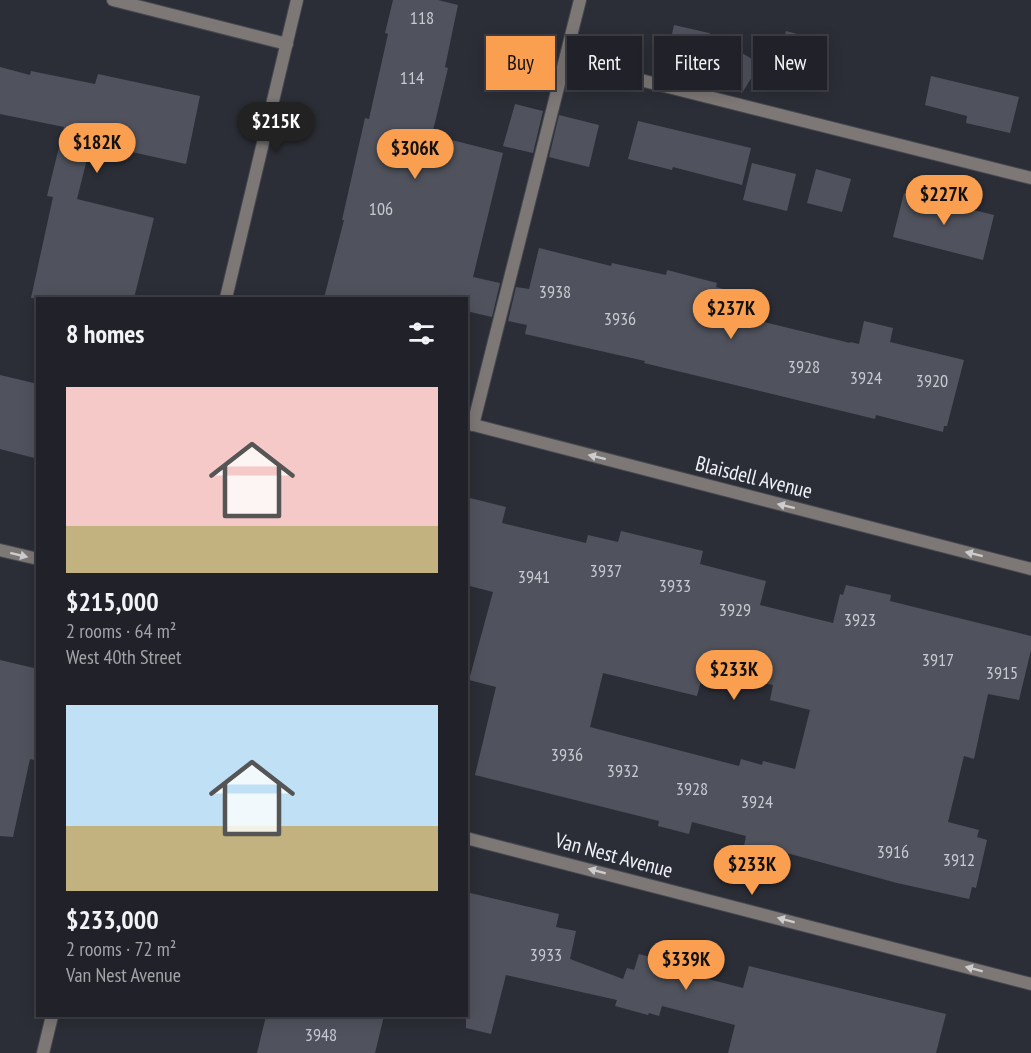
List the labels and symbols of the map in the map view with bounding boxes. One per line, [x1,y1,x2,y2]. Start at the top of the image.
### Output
house number: 118 [410,6,434,29]
house number: 114 [400,66,424,89]
pin: $215K [234,102,318,153]
pin: $182K [55,123,139,174]
pin: $306K [373,129,457,180]
pin: $227K [902,175,986,226]
house number: 106 [369,197,393,220]
house number: 3938 [539,280,571,303]
pin: $237K [689,289,773,340]
house number: 3936 [604,307,636,330]
house number: 3928 [788,355,820,378]
house number: 3924 [850,366,882,389]
house number: 3920 [916,369,948,392]
street label: Blaisdell Avenue [693,449,815,505]
one-way arrow [588,452,606,461]
one-way arrow [776,500,795,510]
one-way arrow [965,549,984,559]
one-way arrow [10,550,28,560]
house number: 3937 [590,559,622,582]
house number: 3941 [518,565,550,588]
house number: 3933 [659,574,691,597]
house number: 3929 [719,598,751,621]
house number: 3923 [844,608,876,631]
house number: 3917 [922,648,954,671]
pin: $233K [692,650,776,701]
house number: 3915 [986,661,1018,684]
house number: 3936 [551,743,583,766]
house number: 3932 [607,759,639,782]
house number: 3928 [676,777,708,800]
house number: 3924 [741,790,773,813]
street label: Van Nest Avenue [551,826,676,884]
house number: 3916 [877,840,909,863]
pin: $233K [710,845,794,896]
house number: 3912 [943,848,975,871]
one-way arrow [588,866,606,875]
one-way arrow [776,915,794,924]
pin: $339K [644,940,728,991]
house number: 3933 [530,943,562,966]
one-way arrow [965,964,983,974]
house number: 3948 [305,1023,337,1046]

